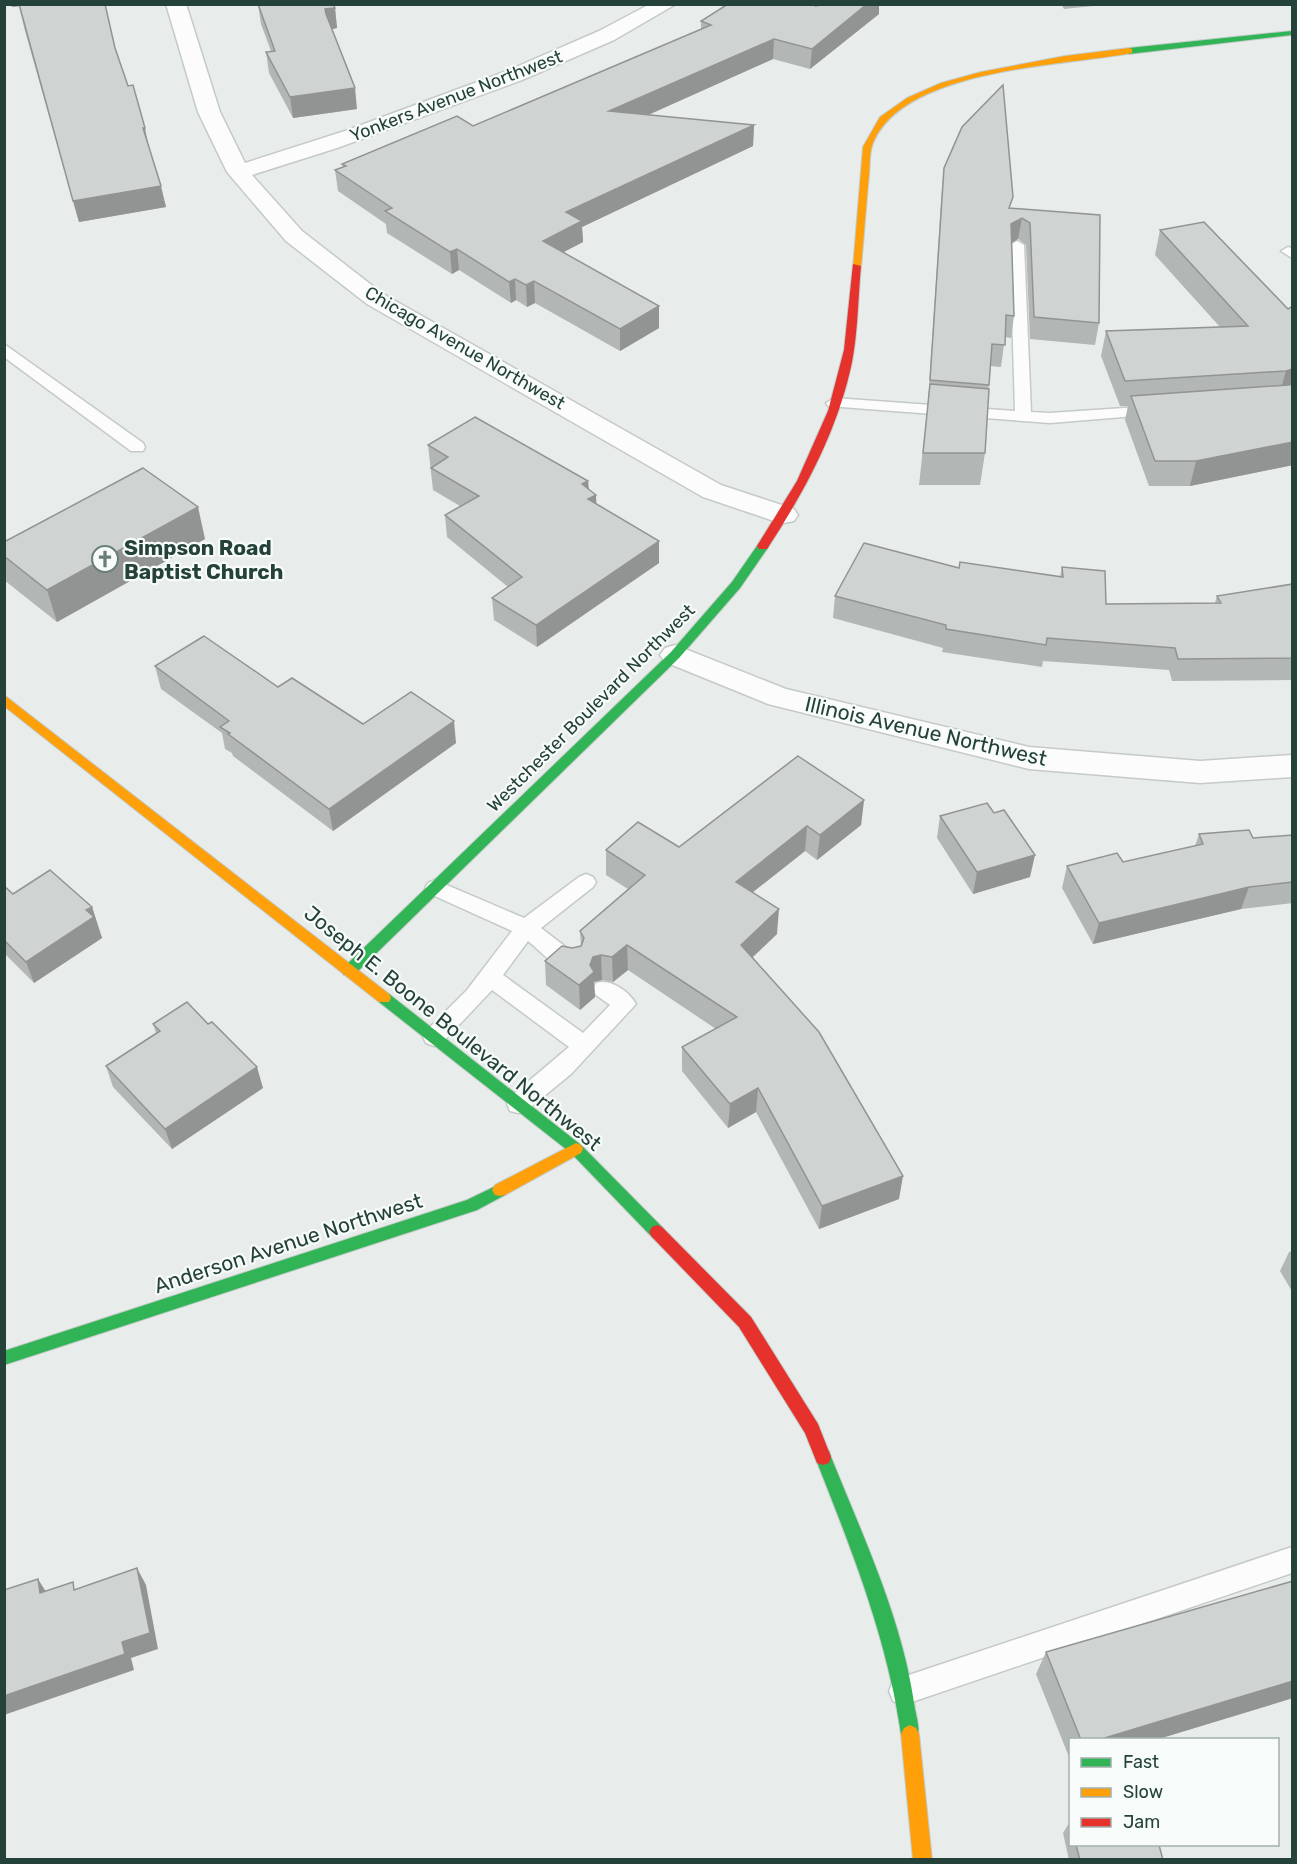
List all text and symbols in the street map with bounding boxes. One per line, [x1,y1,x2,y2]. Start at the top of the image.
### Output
street label: Yonkers Avenue Northwest [347,45,565,147]
street label: Chicago Avenue Northwest [361,282,569,414]
place label: Simpson Road Baptist Church [124,535,283,584]
church icon: Simpson Road Baptist Church [90,544,120,574]
street label: Westchester Boulevard Northwest [482,599,700,817]
street label: Illinois Avenue Northwest [803,691,1049,771]
street label: Joseph E. Boone Boulevard Northwest [299,900,607,1156]
street label: Anderson Avenue Northwest [151,1188,425,1298]
legend [1069,1738,1279,1846]
text: Fast [1123,1751,1159,1773]
text: Slow [1123,1781,1163,1803]
text: Jam [1123,1811,1160,1833]

